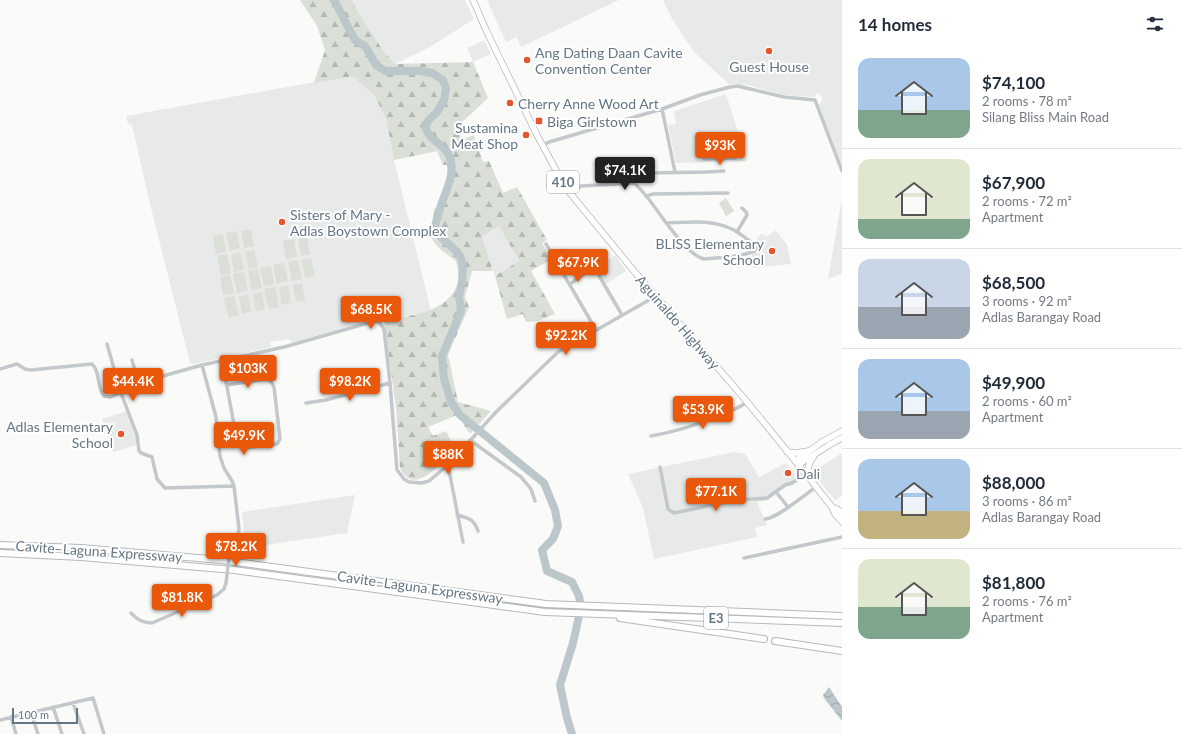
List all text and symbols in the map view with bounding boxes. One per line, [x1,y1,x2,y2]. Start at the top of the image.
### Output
icon: filters [1144,13,1166,35]
text: 14 homes [858,14,932,35]
place label: Ang Dating Daan Cavite Convention Center [535,44,683,77]
marker: Guest House [764,46,774,56]
marker: Ang Dating Daan Cavite Convention Center [522,55,532,65]
place label: Guest House [729,58,809,75]
text: $74,100 [982,72,1045,93]
icon: home [890,74,938,122]
text: 2 rooms · 78 m² [982,93,1072,109]
place label: Cherry Anne Wood Art [518,95,659,112]
marker: Cherry Anne Wood Art [505,98,515,108]
text: Silang Bliss Main Road [982,109,1109,125]
place label: Biga Girlstown [547,113,637,130]
marker: Biga Girlstown [534,116,544,126]
place label: Sustamina Meat Shop [451,119,518,152]
marker: Sustamina Meat Shop [521,130,531,140]
pin: $93K [696,132,744,166]
text: $93K [704,137,736,153]
pin: $74.1K [592,157,658,191]
text: $74.1K [604,162,646,178]
road number: 410 [547,171,579,193]
text: $67,900 [982,172,1045,193]
icon: home [890,175,938,223]
text: 2 rooms · 72 m² [982,193,1072,209]
place label: Sisters of Mary - Adlas Boystown Complex [290,206,446,239]
text: Apartment [982,209,1043,225]
marker: Sisters of Mary - Adlas Boystown Complex [277,217,287,227]
place label: BLISS Elementary School [655,235,765,268]
marker: BLISS Elementary School [767,246,777,256]
pin: $67.9K [545,249,611,283]
text: $67.9K [557,254,599,270]
street label: Aguinaldo Highway [632,271,724,373]
text: $68,500 [982,272,1045,293]
icon: home [890,275,938,323]
text: 3 rooms · 92 m² [982,293,1072,309]
pin: $68.5K [338,296,404,330]
text: $68.5K [350,301,392,317]
text: Adlas Barangay Road [982,309,1101,325]
pin: $92.2K [533,322,599,356]
text: $92.2K [545,327,587,343]
pin: $103K [220,355,276,389]
text: $103K [228,360,268,376]
pin: $44.4K [100,368,166,402]
pin: $98.2K [317,368,383,402]
text: $49,900 [982,372,1045,393]
text: $44.4K [112,373,154,389]
text: $98.2K [329,373,371,389]
icon: home [890,375,938,423]
text: 2 rooms · 60 m² [982,393,1072,409]
pin: $53.9K [670,396,736,430]
text: $53.9K [682,401,724,417]
text: Apartment [982,409,1043,425]
place label: Adlas Elementary School [6,418,114,451]
pin: $49.9K [211,422,277,456]
text: $49.9K [223,427,265,443]
marker: Adlas Elementary School [116,429,126,439]
pin: $88K [424,441,472,475]
text: $88K [432,446,464,462]
place label: Dali [796,465,820,482]
marker: Dali [783,468,793,478]
text: $88,000 [982,472,1045,493]
icon: home [890,475,938,523]
pin: $77.1K [683,478,749,512]
text: $77.1K [695,483,737,499]
text: 3 rooms · 86 m² [982,493,1072,509]
text: Adlas Barangay Road [982,509,1101,525]
pin: $78.2K [203,533,269,567]
street label: Cavite–Laguna Expressway [15,537,184,565]
text: $78.2K [215,538,257,554]
street label: Cavite–Laguna Expressway [336,567,505,607]
text: $81,800 [982,572,1045,593]
icon: home [890,575,938,623]
pin: $81.8K [149,584,215,618]
text: $81.8K [161,589,203,605]
text: 2 rooms · 76 m² [982,593,1072,609]
road number: E3 [704,607,728,629]
text: Apartment [982,609,1043,625]
scale bar [12,706,78,725]
text: 100 m [18,708,49,721]

